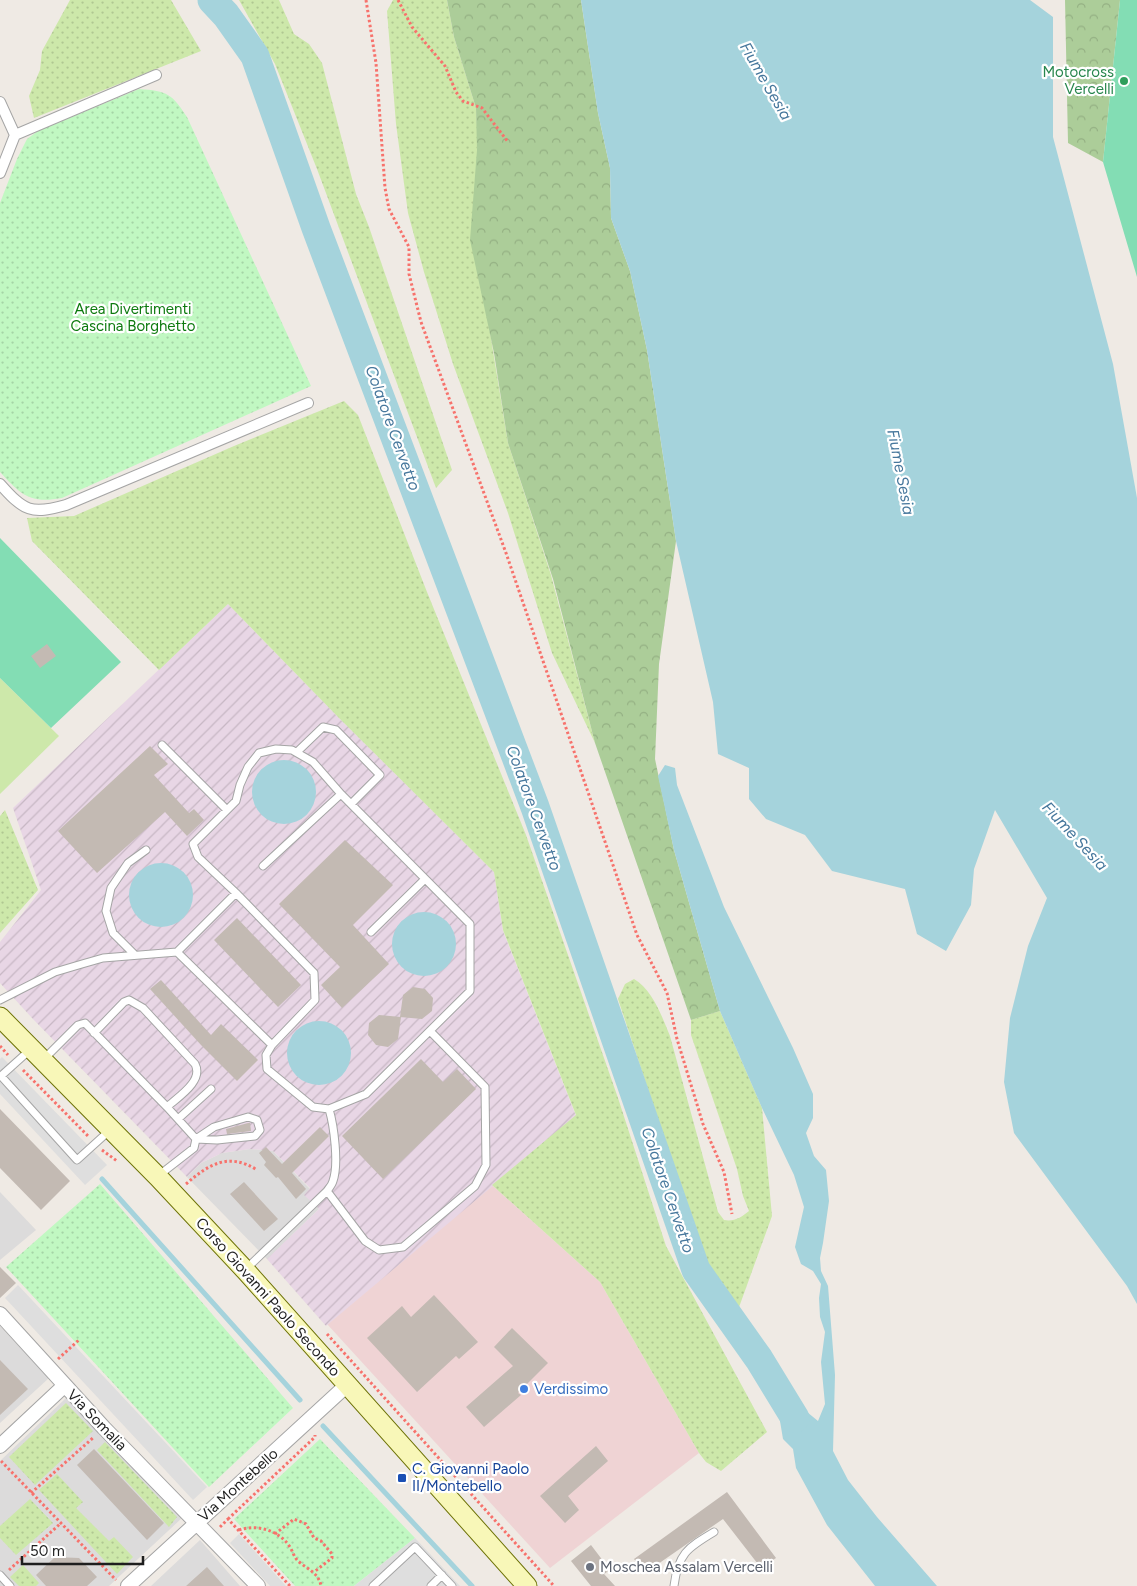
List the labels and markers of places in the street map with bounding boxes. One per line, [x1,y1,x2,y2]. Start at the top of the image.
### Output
place label: Motocross Vercelli [1042,63,1114,98]
marker: Motocross Vercelli [1118,75,1130,87]
place label: Verdissimo [534,1380,609,1398]
marker: Verdissimo [518,1383,530,1395]
place label: C. Giovanni Paolo II/Montebello [412,1460,529,1495]
marker: C. Giovanni Paolo II/Montebello [396,1472,408,1484]
place label: Moschea Assalam Vercelli [600,1558,773,1576]
marker: Moschea Assalam Vercelli [584,1561,596,1573]

